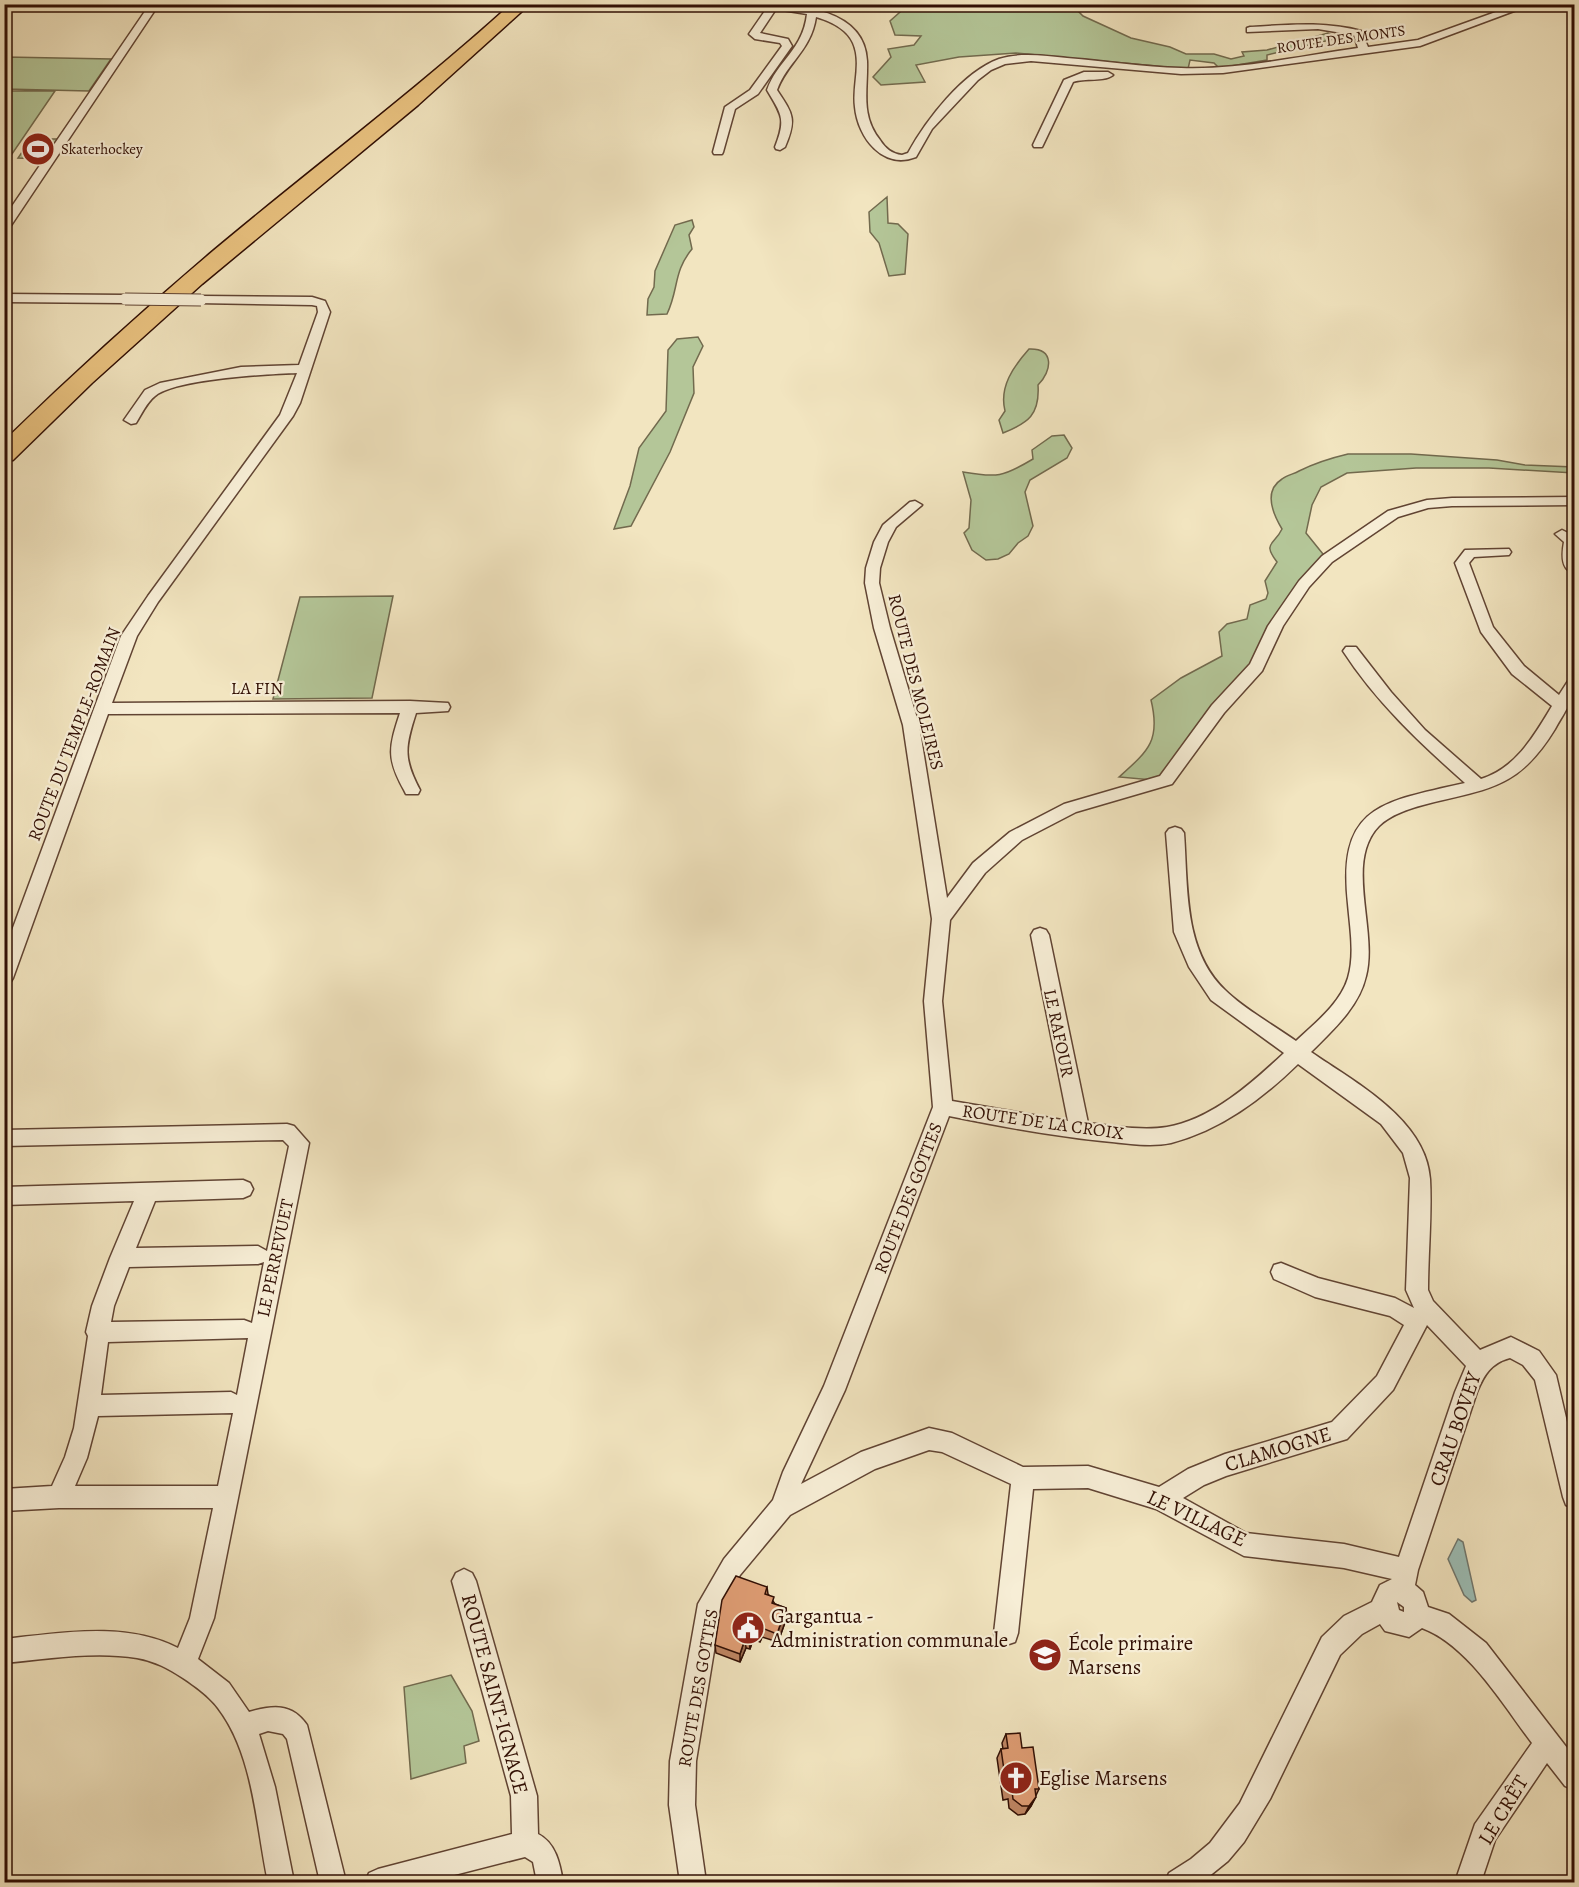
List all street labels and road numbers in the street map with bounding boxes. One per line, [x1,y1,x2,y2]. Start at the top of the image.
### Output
street label: ROUTE DES MONTS [1275,20,1407,58]
street label: ROUTE DES MOLEIRES [883,591,949,773]
street label: ROUTE DU TEMPLE-ROMAIN [22,624,126,844]
street label: LA FIN [231,676,283,700]
street label: LE RAFOUR [1038,987,1080,1079]
street label: ROUTE DE LA CROIX [961,1099,1126,1145]
street label: ROUTE DES GOTTES [868,1119,948,1277]
street label: LE PERREVUET [251,1197,299,1319]
street label: CRAU BOVEY [1422,1368,1488,1490]
street label: CLAMOGNE [1221,1419,1335,1479]
street label: LE VILLAGE [1143,1483,1251,1553]
street label: ROUTE SAINT-IGNACE [455,1591,535,1797]
street label: ROUTE DES GOTTES [672,1607,724,1769]
street label: LE CRÊT [1471,1769,1535,1850]

